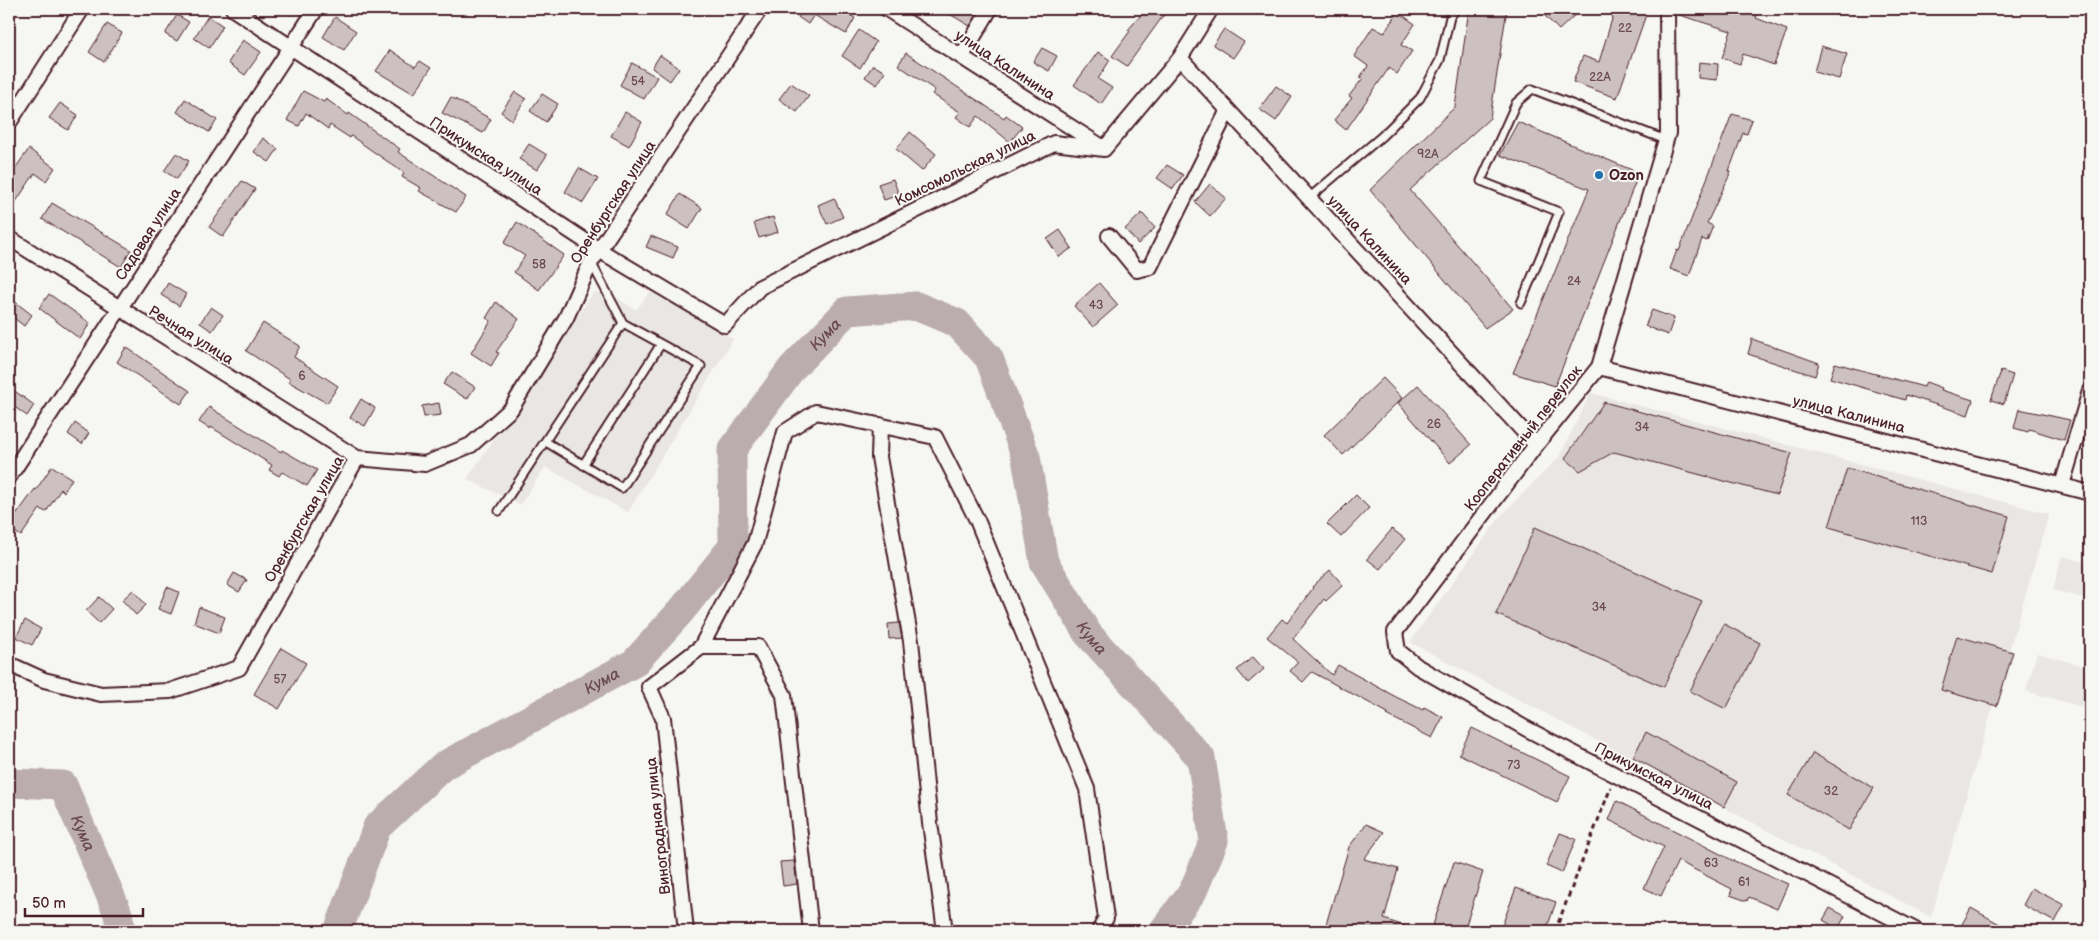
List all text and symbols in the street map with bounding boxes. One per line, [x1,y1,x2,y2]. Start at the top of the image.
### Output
house number: 22 [1618,21,1632,36]
street label: улица Калинина [951,26,1058,105]
house number: 22А [1589,70,1611,85]
house number: 54 [631,74,646,89]
street label: Прикумская улица [426,113,546,200]
street label: Комсомольская улица [892,126,1039,211]
street label: Оренбургская улица [567,137,660,267]
house number: 92А [1417,147,1439,162]
place label: Ozon [1609,166,1644,185]
marker: Ozon [1593,169,1605,181]
street label: Садовая улица [111,184,185,284]
street label: улица Калинина [1323,192,1416,289]
house number: 58 [532,257,546,272]
house number: 24 [1567,274,1582,289]
house number: 43 [1089,298,1103,313]
street label: Речная улица [145,302,237,369]
water label: Кума [806,315,846,355]
street label: Кооперативный переулок [1461,362,1586,515]
house number: 6 [298,369,306,384]
street label: улица Калинина [1791,391,1907,438]
house number: 26 [1427,417,1441,432]
house number: 34 [1635,420,1650,435]
street label: Оренбургская улица [260,452,348,586]
house number: 113 [1911,514,1927,529]
house number: 34 [1592,600,1607,615]
water label: Кума [1072,618,1110,659]
water label: Кума [581,665,623,699]
house number: 57 [274,672,286,687]
street label: Прикумская улица [1591,738,1716,815]
street label: Виноградная улица [642,756,675,895]
house number: 73 [1507,758,1521,773]
house number: 32 [1824,784,1838,799]
water label: Кума [66,812,98,854]
house number: 63 [1704,856,1718,871]
house number: 61 [1738,875,1750,890]
scale bar [25,885,142,917]
text: 50 m [32,894,66,913]

